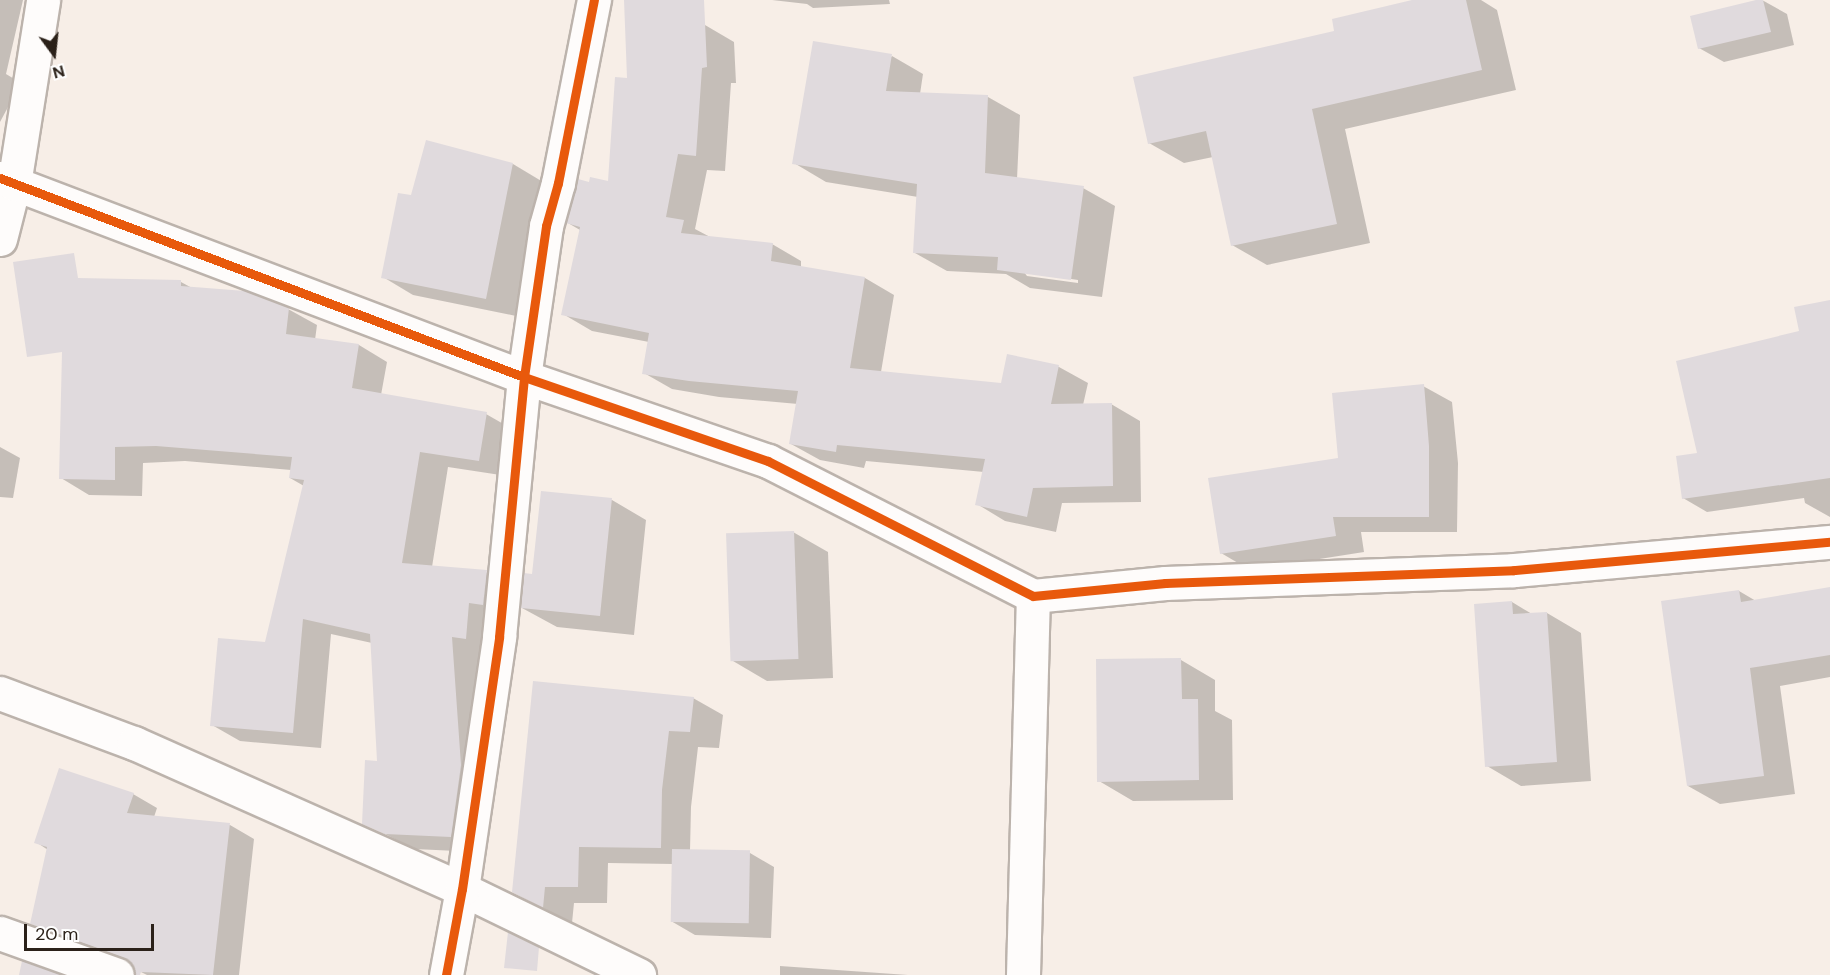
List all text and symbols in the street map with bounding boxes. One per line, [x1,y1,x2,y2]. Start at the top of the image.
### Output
north arrow [24,24,84,84]
text: N [50,60,67,84]
scale bar [27,912,158,950]
text: 20 m [35,922,78,946]

